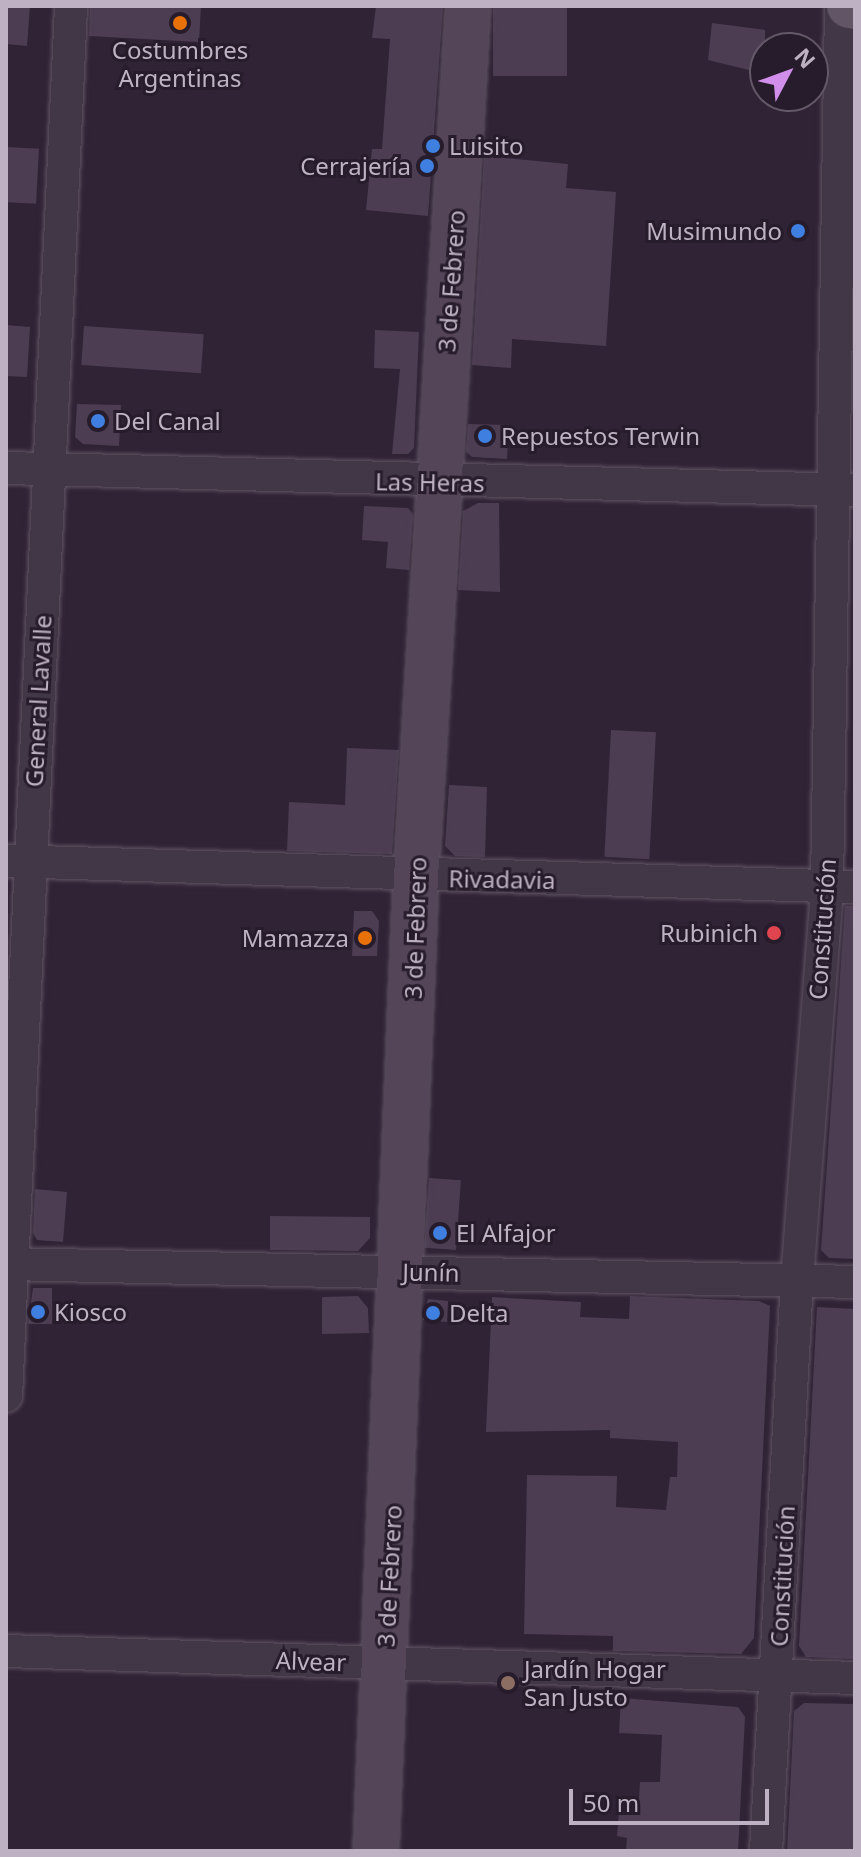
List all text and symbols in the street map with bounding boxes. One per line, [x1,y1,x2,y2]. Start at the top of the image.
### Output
marker: Costumbres Argentinas [171,14,189,32]
north arrow [749,32,829,112]
place label: Costumbres Argentinas [112,36,248,92]
text: N [788,41,823,74]
place label: Luisito [449,132,523,160]
marker: Luisito [424,137,442,155]
place label: Cerrajería [300,152,411,180]
marker: Cerrajería [418,157,436,175]
street label: 3 de Febrero [432,209,470,353]
place label: Musimundo [646,217,782,245]
marker: Musimundo [789,222,807,240]
place label: Del Canal [114,407,221,435]
marker: Del Canal [89,412,107,430]
place label: Repuestos Terwin [501,422,700,450]
marker: Repuestos Terwin [476,427,494,445]
street label: Las Heras [375,467,485,497]
street label: General Lavalle [19,614,57,788]
street label: 3 de Febrero [398,856,432,1000]
street label: Constitución [803,857,841,1001]
street label: Rivadavia [448,864,556,894]
place label: Rubinich [660,919,758,947]
place label: Mamazza [242,924,349,952]
marker: Rubinich [765,924,783,942]
marker: Mamazza [356,929,374,947]
place label: El Alfajor [456,1219,556,1247]
marker: El Alfajor [431,1224,449,1242]
street label: Junín [402,1257,460,1287]
place label: Kiosco [54,1298,127,1326]
place label: Delta [449,1299,508,1327]
marker: Kiosco [29,1303,47,1321]
marker: Delta [424,1304,442,1322]
street label: 3 de Febrero [371,1504,407,1648]
street label: Constitución [764,1505,800,1647]
street label: Alvear [275,1645,347,1677]
place label: Jardín Hogar San Justo [524,1655,666,1711]
marker: Jardín Hogar San Justo [499,1674,517,1692]
scale bar [573,1773,773,1823]
text: 50 m [583,1786,639,1819]

